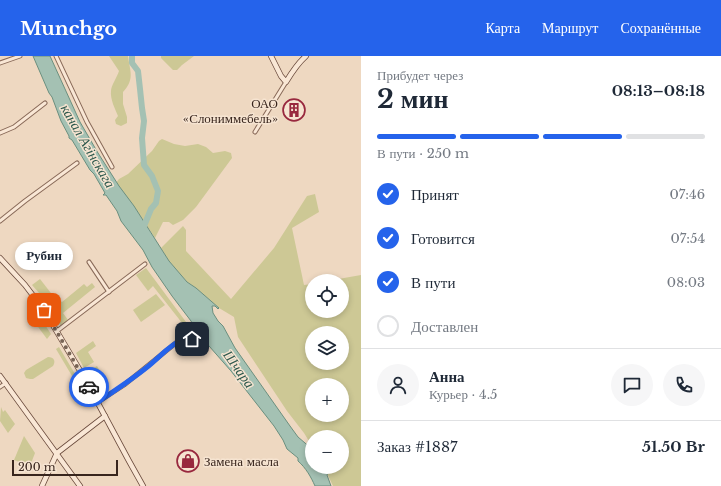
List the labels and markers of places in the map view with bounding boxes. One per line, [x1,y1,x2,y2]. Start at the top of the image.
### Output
place label: ОАО «Слониммебель» [183,95,278,127]
building icon: ОАО «Слониммебель» [281,97,307,123]
callout: Рубин [15,242,73,270]
pin [27,293,61,327]
pin [175,322,209,356]
shop icon: Замена масла [175,448,201,474]
place label: Замена масла [204,453,279,470]

